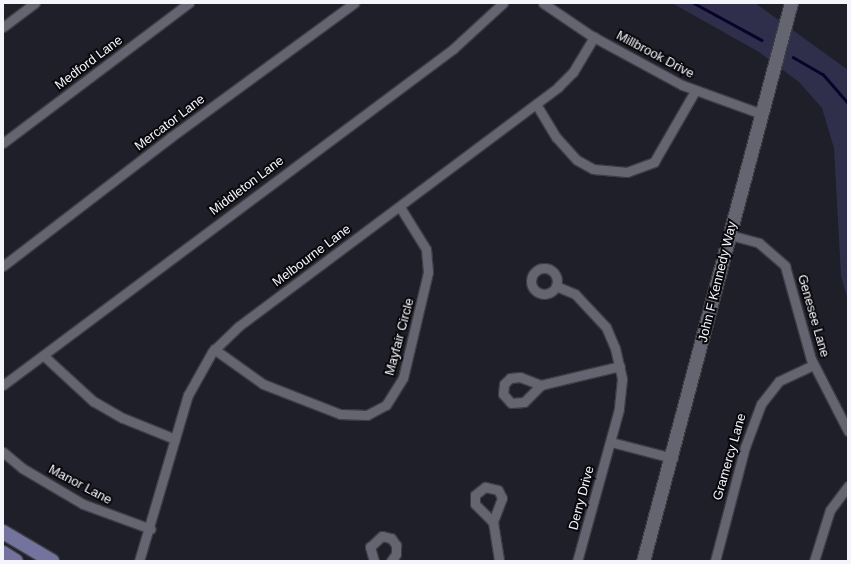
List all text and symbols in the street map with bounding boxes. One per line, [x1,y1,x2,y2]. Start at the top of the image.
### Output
street label: Millbrook Drive [613,28,697,82]
street label: Medford Lane [52,33,126,93]
street label: Mercator Lane [132,92,208,154]
street label: Middleton Lane [207,153,287,219]
street label: John F Kennedy Way [695,220,741,344]
street label: Melbourne Lane [270,221,354,291]
street label: Genesee Lane [794,273,832,359]
street label: Mayfair Circle [382,297,418,377]
street label: Gramercy Lane [710,412,750,502]
street label: Manor Lane [46,462,114,508]
street label: Derry Drive [566,464,598,532]

